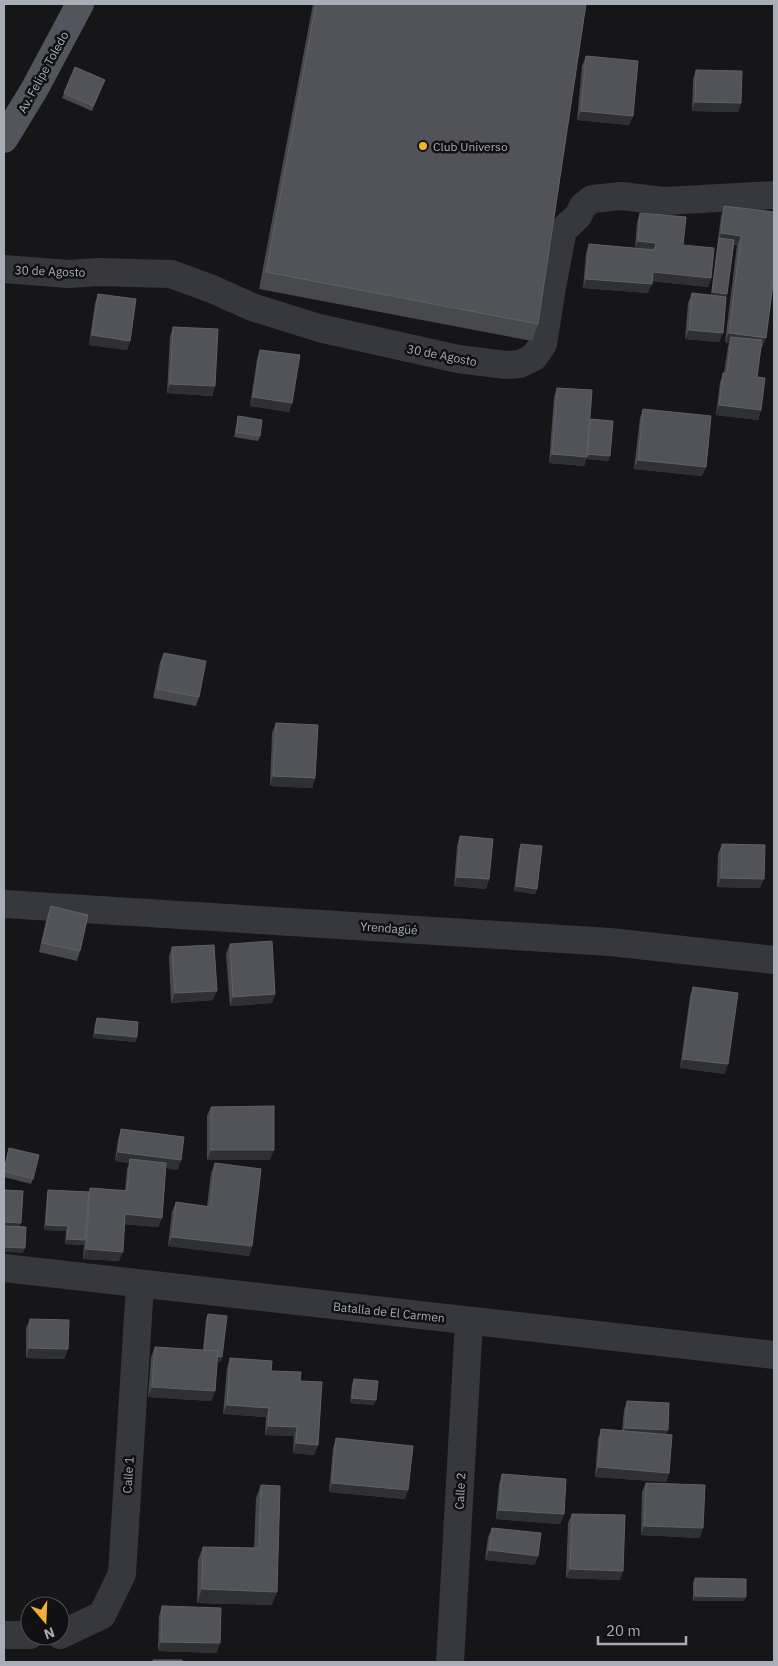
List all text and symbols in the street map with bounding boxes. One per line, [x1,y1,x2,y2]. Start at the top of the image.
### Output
street label: Av. Felipe Toledo [14,28,72,115]
place label: Club Universo [433,139,508,154]
marker: Club Universo [417,140,429,152]
street label: 30 de Agosto [14,262,86,280]
street label: 30 de Agosto [406,341,479,369]
street label: Yrendagüé [360,919,419,938]
street label: Batalla de El Carmen [332,1299,446,1325]
street label: Calle 1 [119,1456,137,1494]
street label: Calle 2 [452,1472,468,1510]
north arrow [20,1596,70,1646]
scale bar [598,1614,686,1646]
text: 20 m [606,1621,641,1640]
text: N [42,1623,57,1643]

